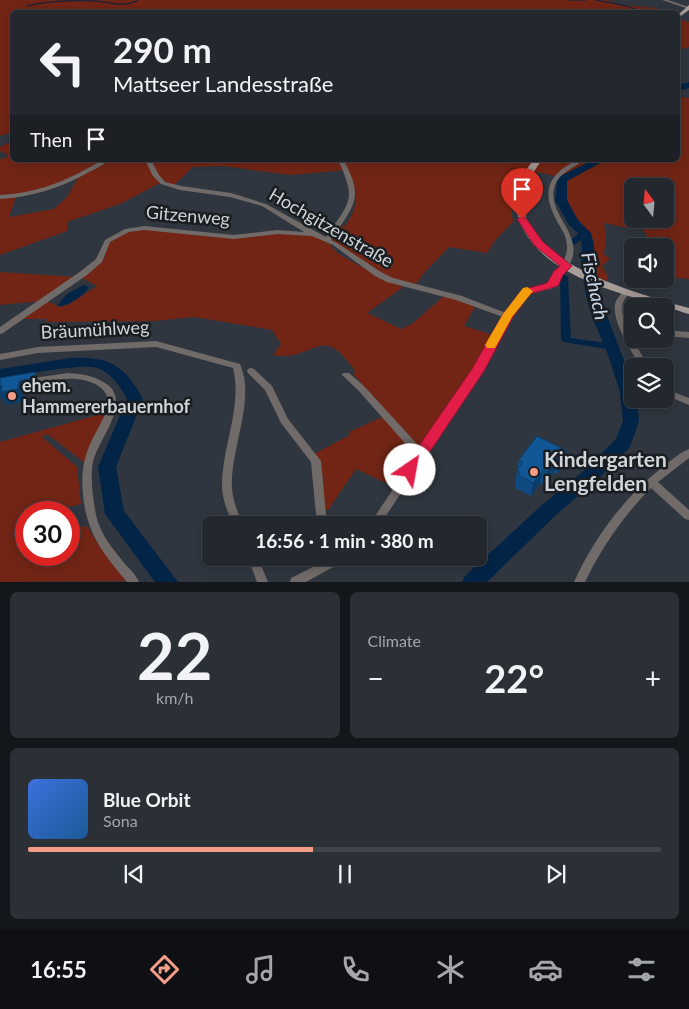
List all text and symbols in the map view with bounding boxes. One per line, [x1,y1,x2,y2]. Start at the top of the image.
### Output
text: 290 m [113,28,212,70]
icon: left [30,30,95,95]
text: Mattseer Landesstraße [113,70,333,97]
icon: arrive [82,125,110,153]
text: Then [30,128,72,151]
pin [501,168,543,219]
icon: arrive [508,175,536,203]
north arrow [624,178,674,228]
map controls [624,178,674,408]
street label: Hochgitzenstraße [266,183,397,272]
street label: Gitzenweg [145,200,231,230]
button: sound [624,238,674,288]
water label: Fischach [577,250,614,322]
button: search [624,298,674,348]
street label: Bräumühlweg [40,315,150,343]
button: layers [624,358,674,408]
place label: ehem. Hammererbauernhof [22,374,191,417]
marker: ehem. Hammererbauernhof [6,390,18,402]
position arrow [383,443,435,495]
place label: Kindergarten Lengfelden [544,446,667,495]
marker: Kindergarten Lengfelden [528,466,540,478]
speed limit sign: 30 [15,501,80,566]
text: 16:56 · 1 min · 380 m [255,529,434,552]
text: 22 [137,616,212,694]
text: Climate [368,631,421,650]
text: 22° [484,655,544,701]
text: − [368,661,384,695]
text: + [645,661,661,695]
text: km/h [156,688,193,707]
text: Blue Orbit [103,788,191,811]
text: Sona [103,811,138,830]
icon: previous [120,860,148,888]
icon: pause [331,860,359,888]
icon: next [542,860,570,888]
icon: directions [147,952,182,987]
icon: music [243,952,278,987]
icon: phone [338,952,373,987]
icon: climate [433,952,468,987]
icon: car [528,952,563,987]
icon: filters [624,952,659,987]
text: 16:55 [30,956,87,983]

